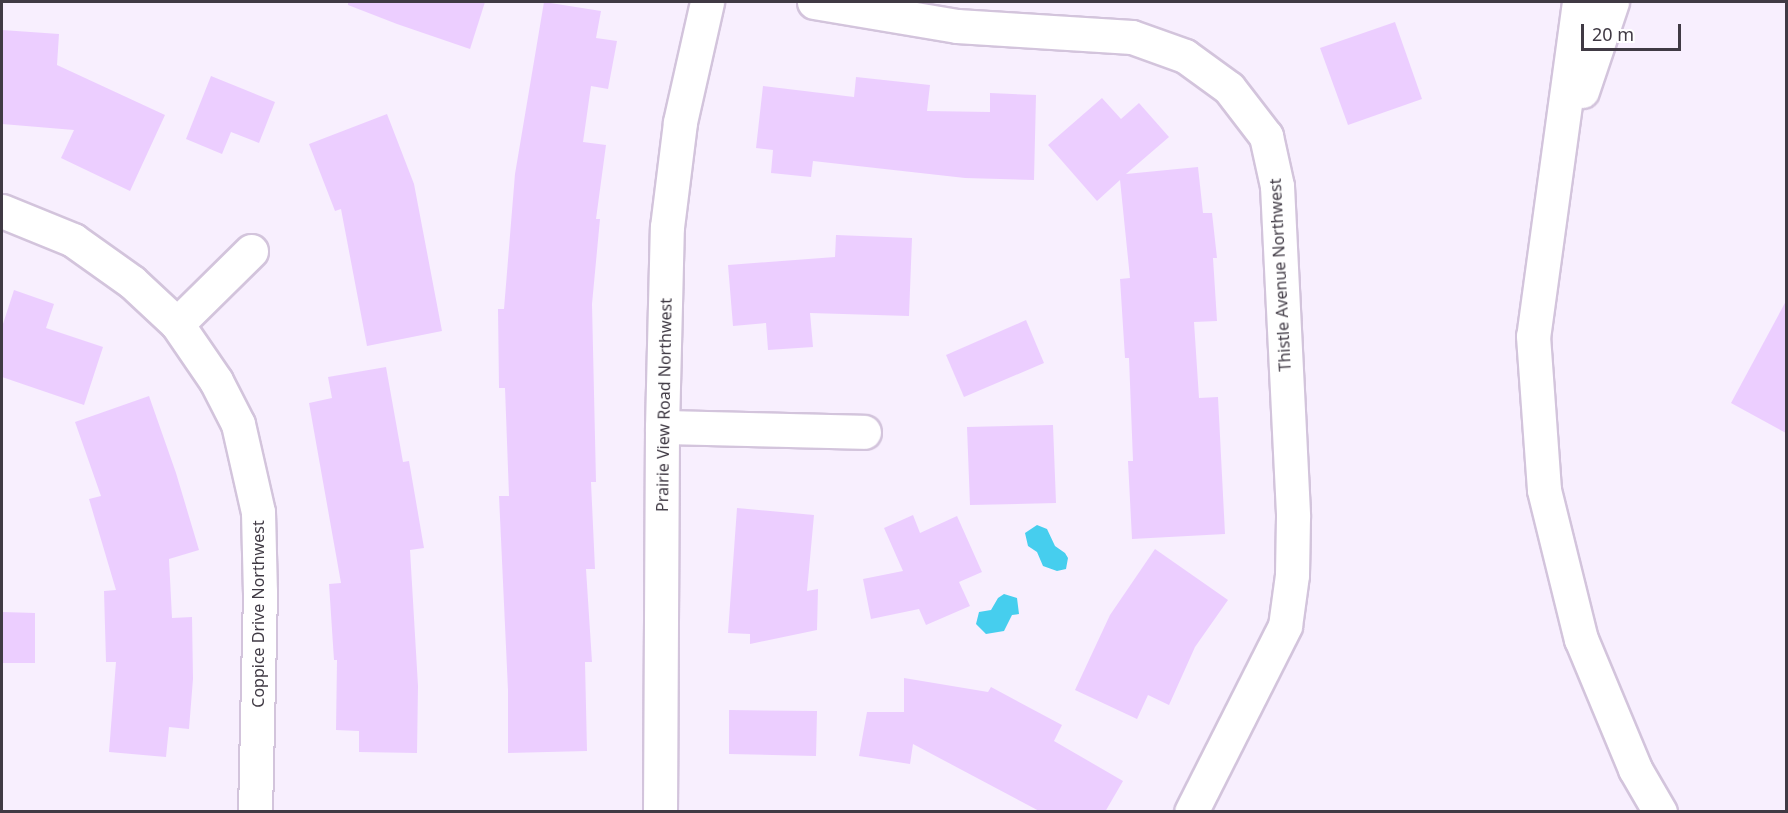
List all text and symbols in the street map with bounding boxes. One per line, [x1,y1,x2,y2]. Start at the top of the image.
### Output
scale bar [1584,12,1684,50]
text: 20 m [1592,22,1634,46]
street label: Thistle Avenue Northwest [1265,178,1295,372]
street label: Prairie View Road Northwest [653,298,675,512]
street label: Coppice Drive Northwest [248,520,268,708]

